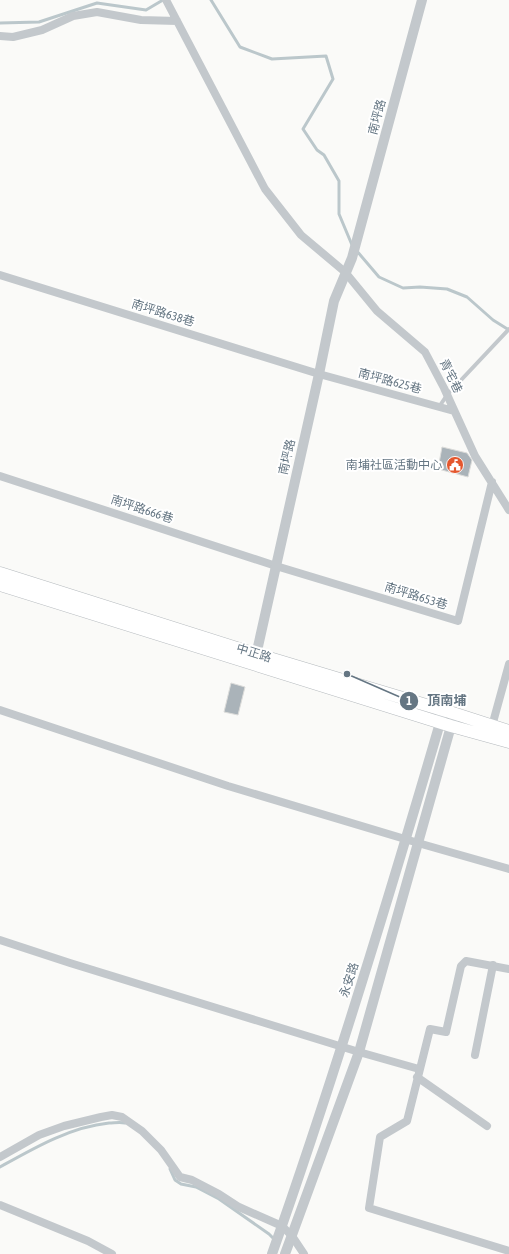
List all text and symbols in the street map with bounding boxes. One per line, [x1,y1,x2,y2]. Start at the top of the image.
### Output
street label: 南坪路 [366,98,388,136]
street label: 南坪路638巷 [130,297,196,329]
street label: 青宅巷 [437,357,465,395]
street label: 南坪路625巷 [357,366,423,396]
street label: 南坪路 [276,438,298,476]
public building icon: 南埔社區活動中心 [445,455,465,475]
place label: 南埔社區活動中心 [346,458,442,472]
street label: 南坪路666巷 [109,492,175,526]
street label: 南坪路653巷 [383,580,449,612]
street label: 中正路 [235,641,273,665]
callout: 頂南埔 [399,688,474,713]
text: 頂南埔 [427,693,467,708]
text: 1 [406,694,412,708]
street label: 永安路 [337,961,361,999]

